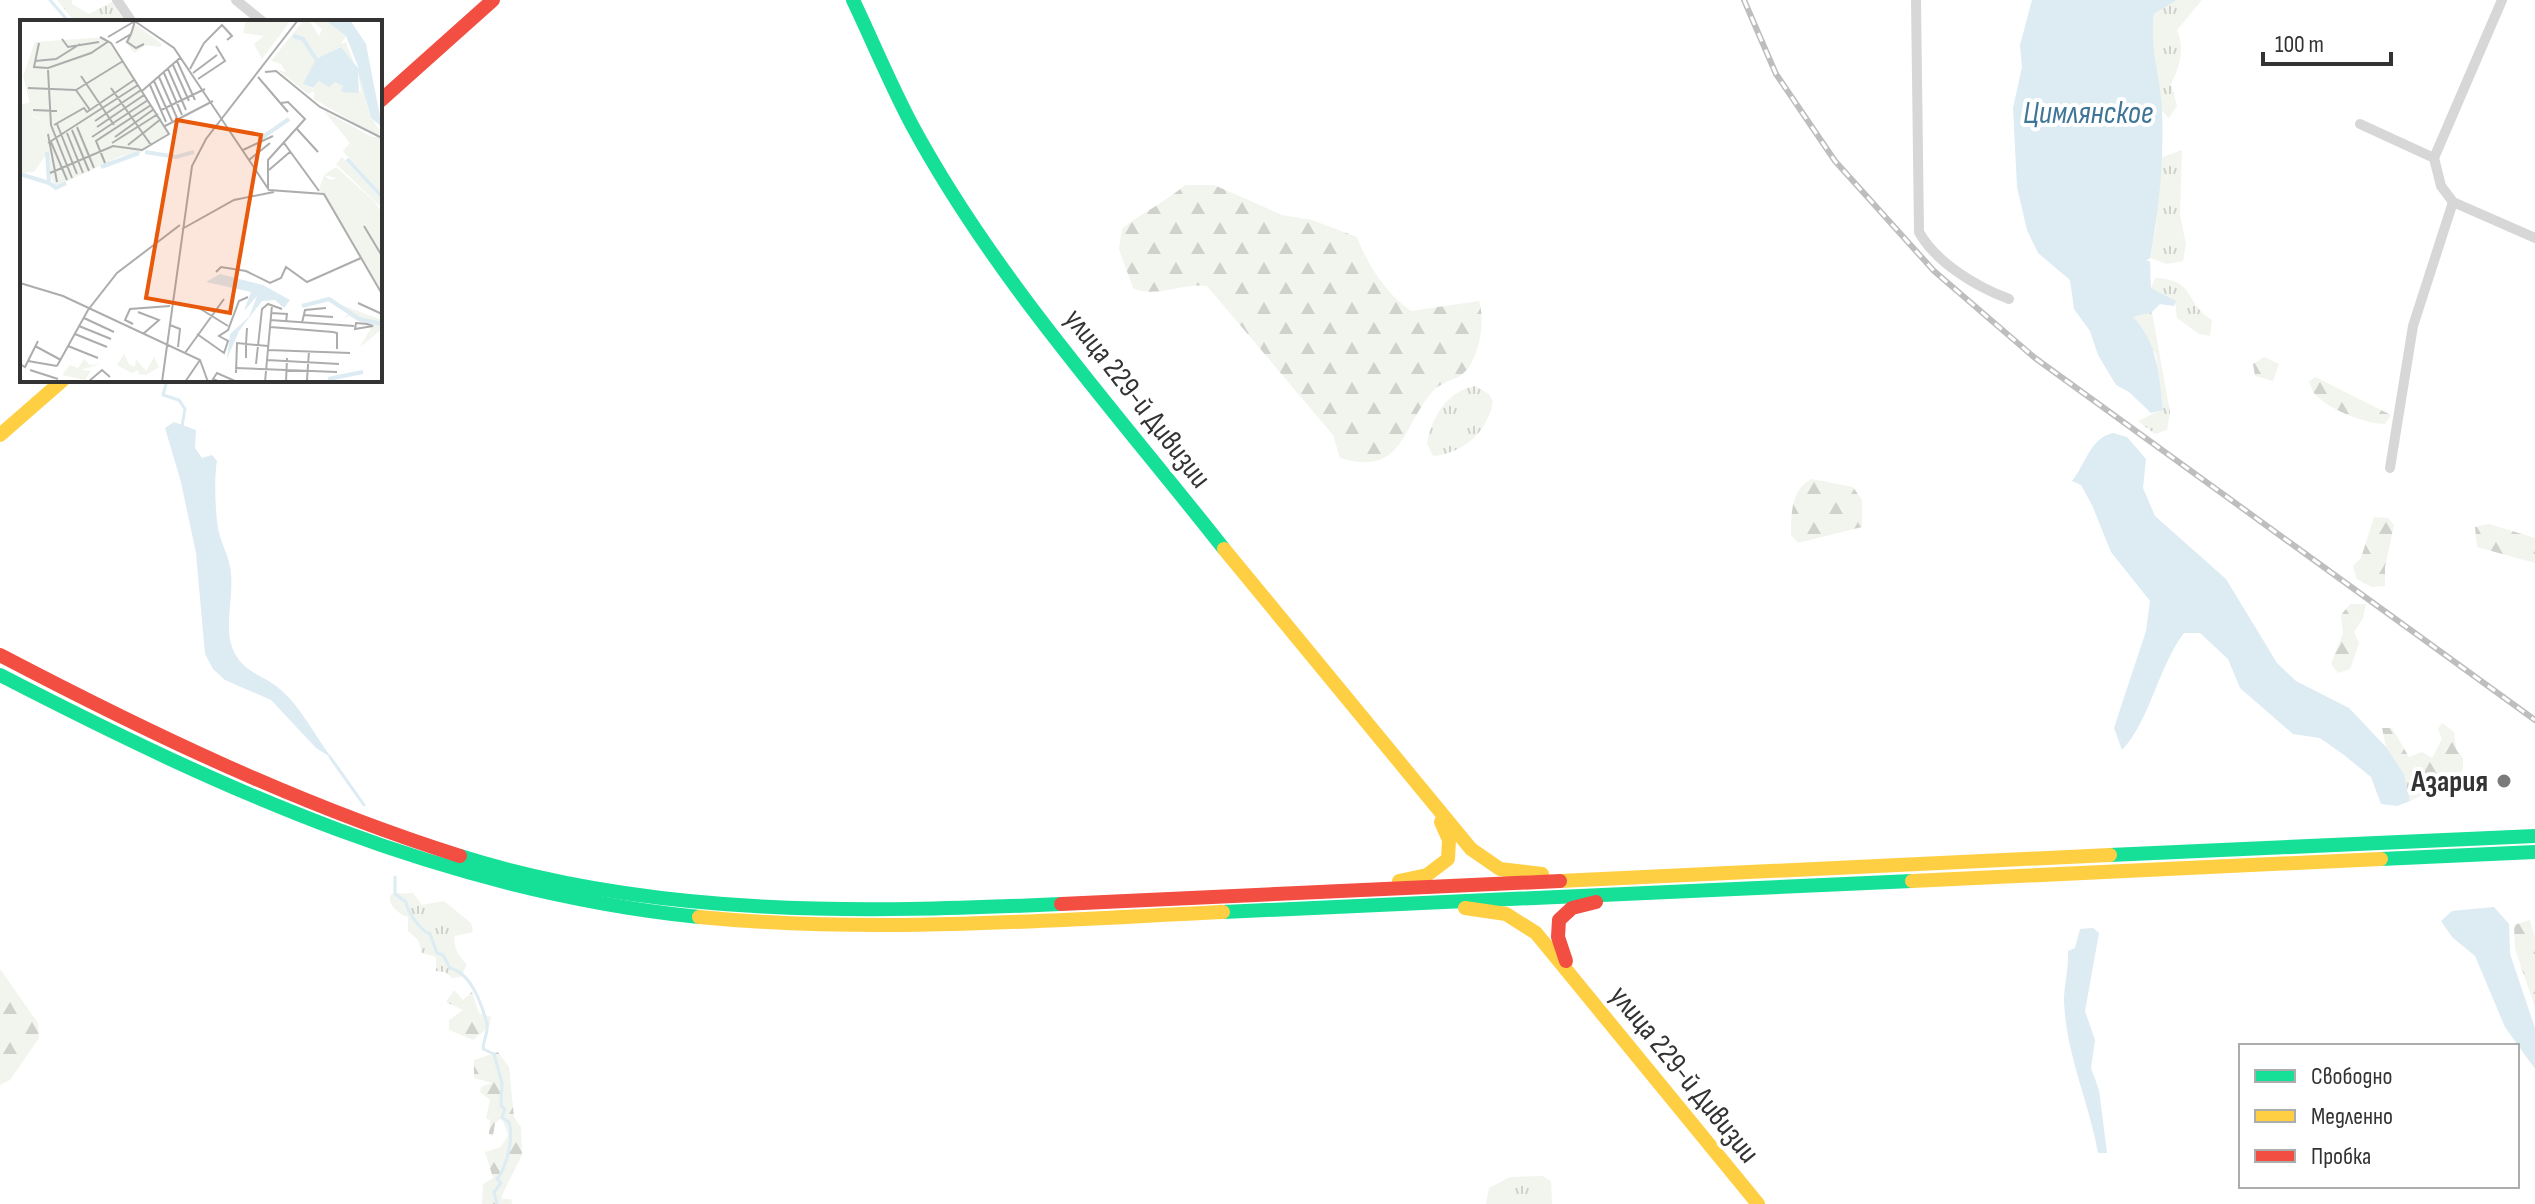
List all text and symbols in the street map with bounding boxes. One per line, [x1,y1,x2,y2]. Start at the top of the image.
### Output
scale bar [2263,16,2391,66]
inset map [20,20,382,382]
text: 100 m [2275,30,2324,59]
water label: Цимлянское [2023,94,2153,133]
street label: улица 229-й Дивизии [1056,302,1218,495]
place label: Азария [2410,764,2488,800]
marker: Азария [2495,772,2513,790]
street label: улица 229-й Дивизии [1602,979,1767,1170]
legend [2239,1044,2519,1188]
text: Свободно [2311,1062,2392,1091]
text: Медленно [2311,1102,2393,1131]
text: Пробка [2311,1142,2371,1171]

